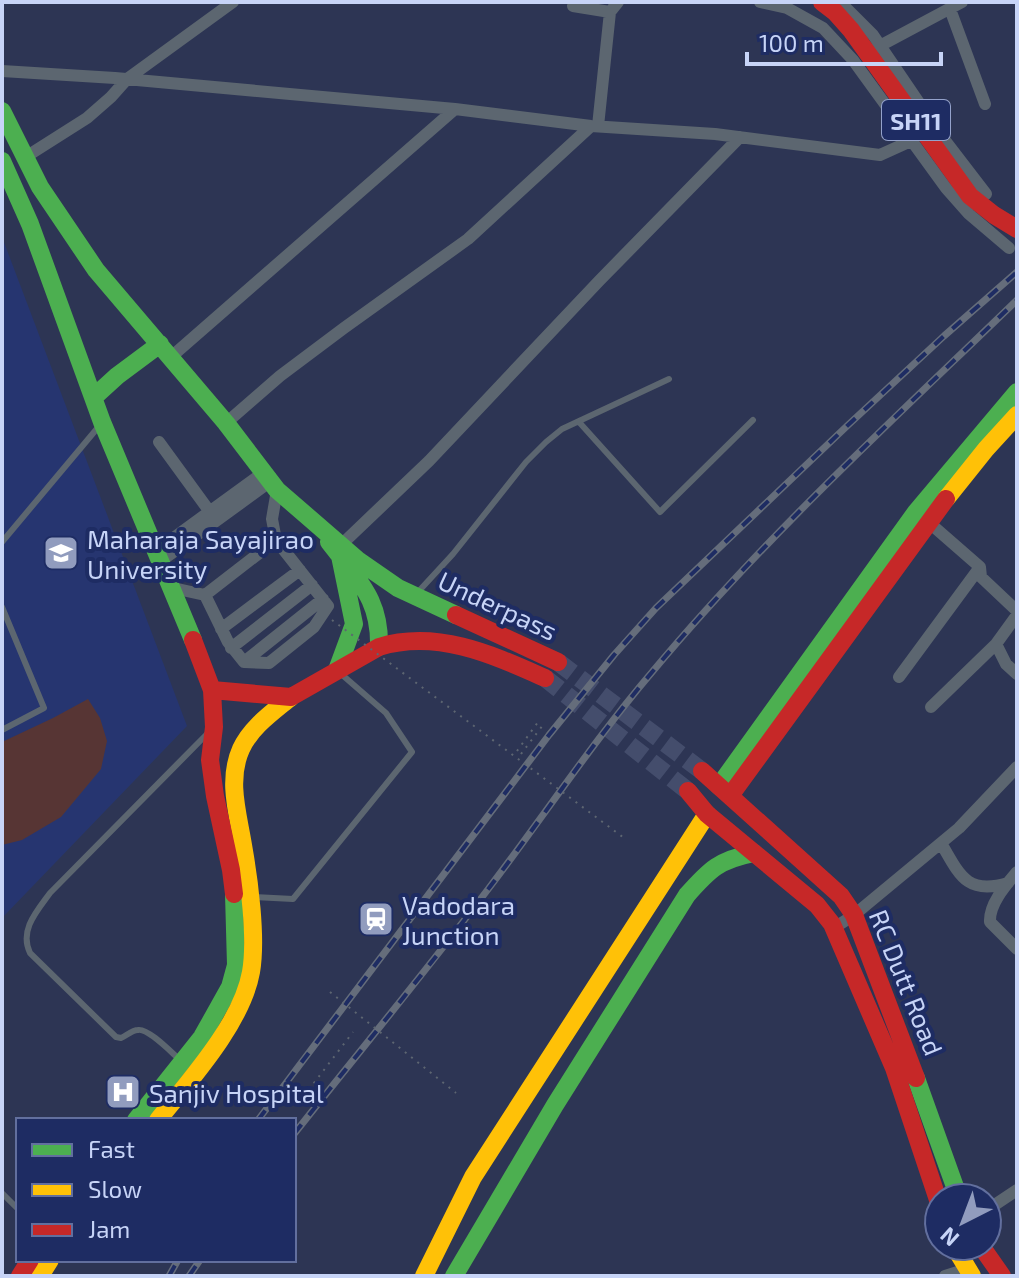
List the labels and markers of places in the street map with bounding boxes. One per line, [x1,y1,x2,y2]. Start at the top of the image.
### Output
place label: Maharaja Sayajirao University [87,523,314,584]
school or university icon: Maharaja Sayajirao University [42,534,80,572]
place label: Vadodara Junction [402,889,515,950]
station icon: Vadodara Junction [357,900,395,938]
hospital icon: Sanjiv Hospital [104,1073,142,1111]
place label: Sanjiv Hospital [149,1077,324,1108]

